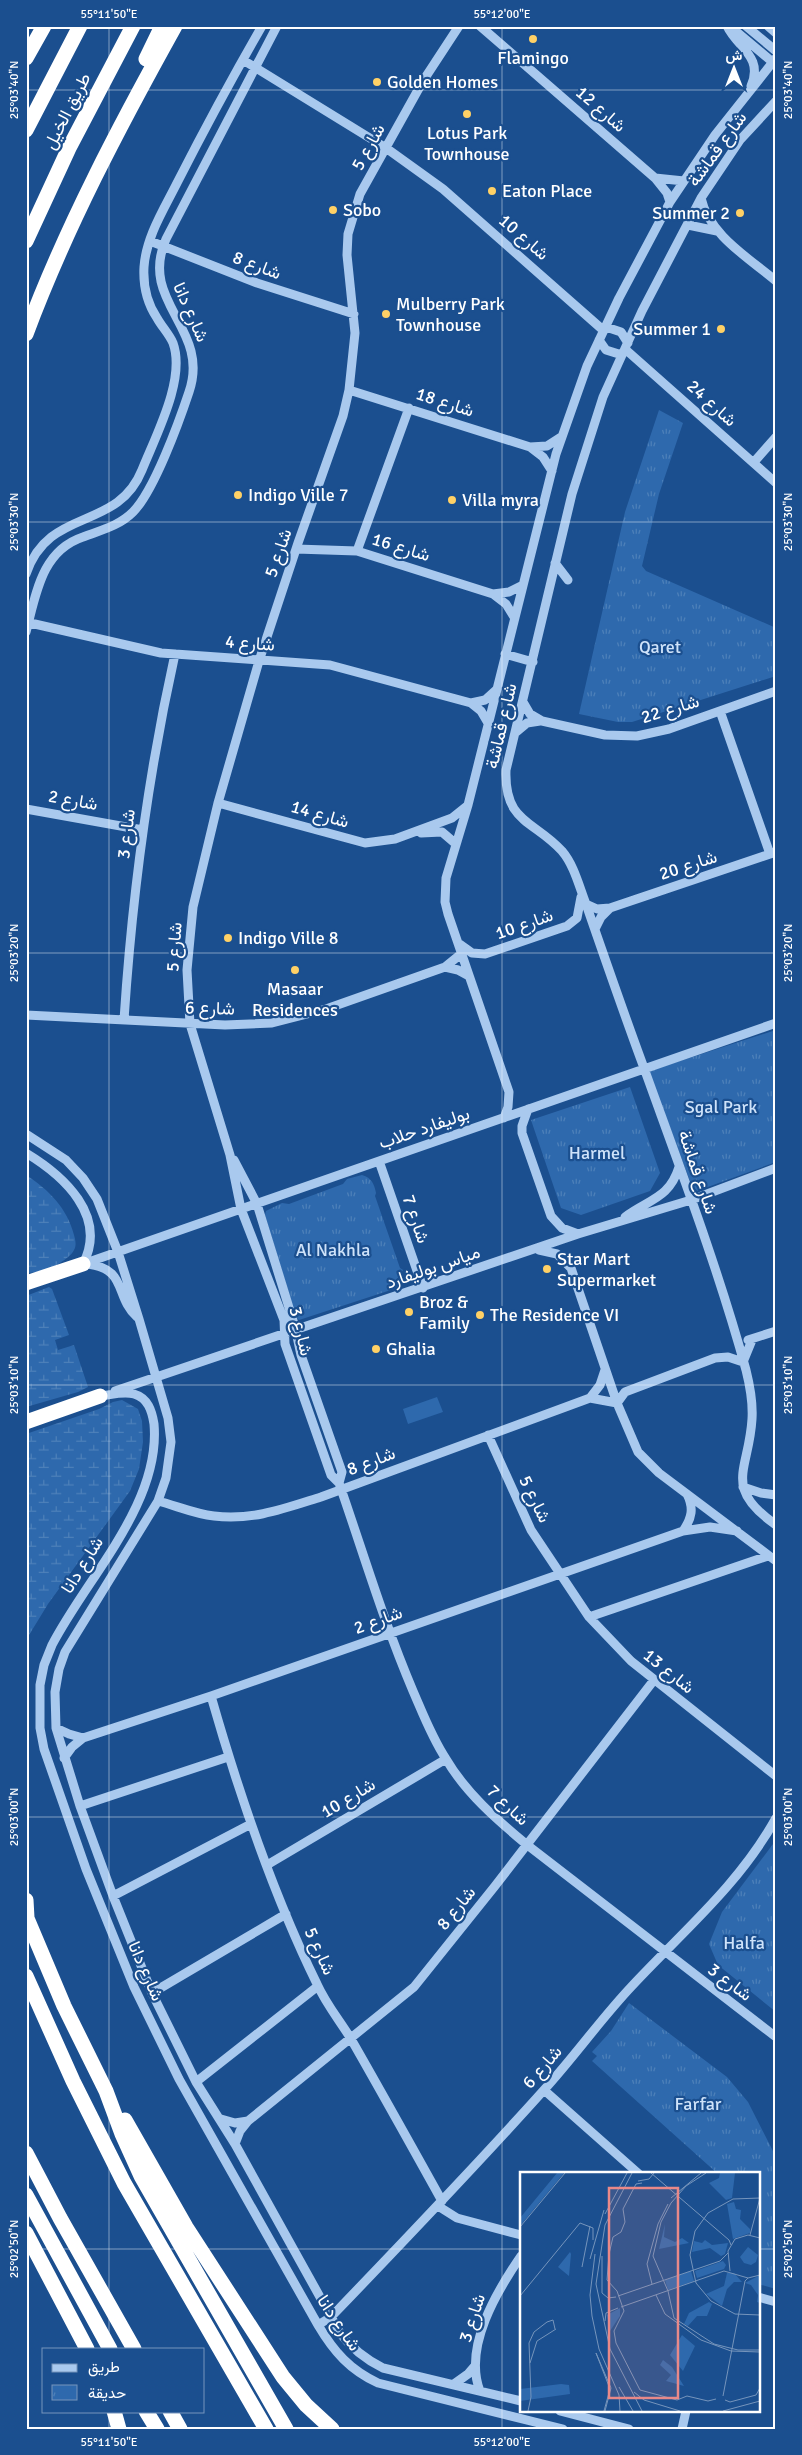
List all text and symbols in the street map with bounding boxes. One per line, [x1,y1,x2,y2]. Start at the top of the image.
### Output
text: 55°11'50"E [80,7,138,22]
text: 55°12'00"E [473,7,531,22]
marker: Flamingo [527,33,539,45]
north arrow [710,42,760,92]
place label: Flamingo [497,47,569,69]
text: ش [726,47,743,64]
text: 25°03'40"N [7,61,22,119]
text: 25°03'40"N [781,61,796,119]
street label: طريق الخيل [38,69,96,153]
place label: Golden Homes [387,71,498,93]
marker: Golden Homes [371,76,383,88]
street label: شارع 12 [571,81,631,138]
street label: شارع قماشة [683,107,752,191]
marker: Lotus Park Townhouse [461,108,473,120]
street label: شارع 5 [346,120,391,175]
place label: Lotus Park Townhouse [424,122,510,165]
place label: Eaton Place [502,180,592,202]
marker: Eaton Place [486,185,498,197]
place label: Sobo [343,199,381,221]
place label: Summer 2 [652,202,730,224]
marker: Sobo [327,204,339,216]
marker: Summer 2 [734,207,746,219]
street label: شارع 10 [494,209,554,266]
street label: شارع 8 [229,246,284,285]
street label: شارع دانا [167,279,214,346]
place label: Mulberry Park Townhouse [396,293,505,336]
marker: Mulberry Park Townhouse [380,308,392,320]
place label: Summer 1 [633,318,711,340]
marker: Summer 1 [715,323,727,335]
street label: شارع 24 [682,375,742,432]
street label: شارع 18 [413,382,477,423]
place label: Indigo Ville 7 [248,484,348,506]
marker: Indigo Ville 7 [232,489,244,501]
place label: Villa myra [462,489,539,511]
text: 25°03'30"N [7,493,22,551]
text: 25°03'30"N [781,493,796,551]
marker: Villa myra [446,494,458,506]
street label: شارع 5 [259,526,297,581]
street label: شارع 16 [369,528,433,567]
street label: شارع 4 [224,630,276,657]
park label: Qaret [639,636,681,658]
street label: شارع قماشة [481,681,522,771]
street label: شارع 22 [638,690,702,729]
street label: شارع 2 [46,785,99,816]
street label: شارع 14 [288,795,352,834]
street label: شارع 3 [112,808,141,860]
street label: شارع 20 [656,845,720,886]
street label: شارع 10 [492,904,556,945]
street label: شارع 5 [161,921,188,973]
text: 25°03'20"N [7,924,22,982]
text: 25°03'20"N [781,924,796,982]
place label: Indigo Ville 8 [238,927,338,949]
marker: Indigo Ville 8 [222,932,234,944]
marker: Masaar Residences [289,964,301,976]
place label: Masaar Residences [252,978,338,1021]
street label: شارع 6 [185,996,235,1021]
park label: Sgal Park [685,1096,757,1118]
street label: بوليفارد حلاب [376,1102,472,1154]
street label: شارع قماشة [672,1127,723,1217]
park label: Harmel [569,1142,625,1164]
street label: شارع 7 [397,1192,435,1247]
park label: Al Nakhla [296,1239,370,1261]
street label: مياس بوليفارد [383,1241,483,1293]
place label: Star Mart Supermarket [557,1248,656,1291]
marker: Star Mart Supermarket [541,1263,553,1275]
place label: Broz & Family [419,1291,470,1334]
street label: شارع 3 [283,1304,318,1358]
place label: The Residence VI [490,1304,619,1326]
marker: Broz & Family [403,1306,415,1318]
marker: The Residence VI [474,1309,486,1321]
place label: Ghalia [386,1338,436,1360]
marker: Ghalia [370,1343,382,1355]
text: 25°03'10"N [7,1356,22,1414]
text: 25°03'10"N [781,1356,796,1414]
street label: شارع 8 [344,1442,399,1481]
street label: شارع 5 [513,1472,556,1527]
street label: شارع دانا [56,1533,109,1598]
street label: شارع 2 [351,1601,406,1640]
street label: شارع 13 [638,1644,699,1699]
street label: شارع 10 [317,1773,380,1824]
street label: شارع 7 [482,1780,534,1831]
text: 25°03'00"N [7,1788,22,1846]
text: 25°03'00"N [781,1788,796,1846]
street label: شارع 8 [432,1882,481,1935]
street label: شارع 5 [299,1924,340,1979]
park label: Halfa [723,1932,765,1954]
street label: شارع دانا [122,1938,169,2005]
street label: شارع 3 [703,1958,757,2007]
street label: شارع 6 [517,2041,567,2094]
park label: Farfar [675,2093,722,2115]
inset map [520,2172,760,2412]
text: 25°02'50"N [7,2220,22,2278]
text: 25°02'50"N [781,2220,796,2278]
street label: شارع دانا [311,2291,366,2356]
street label: شارع 3 [454,2291,491,2345]
legend [42,2348,205,2412]
text: طريق [88,2358,120,2377]
text: حديقة [88,2384,126,2402]
text: 55°11'50"E [80,2435,138,2450]
text: 55°12'00"E [473,2435,531,2450]

